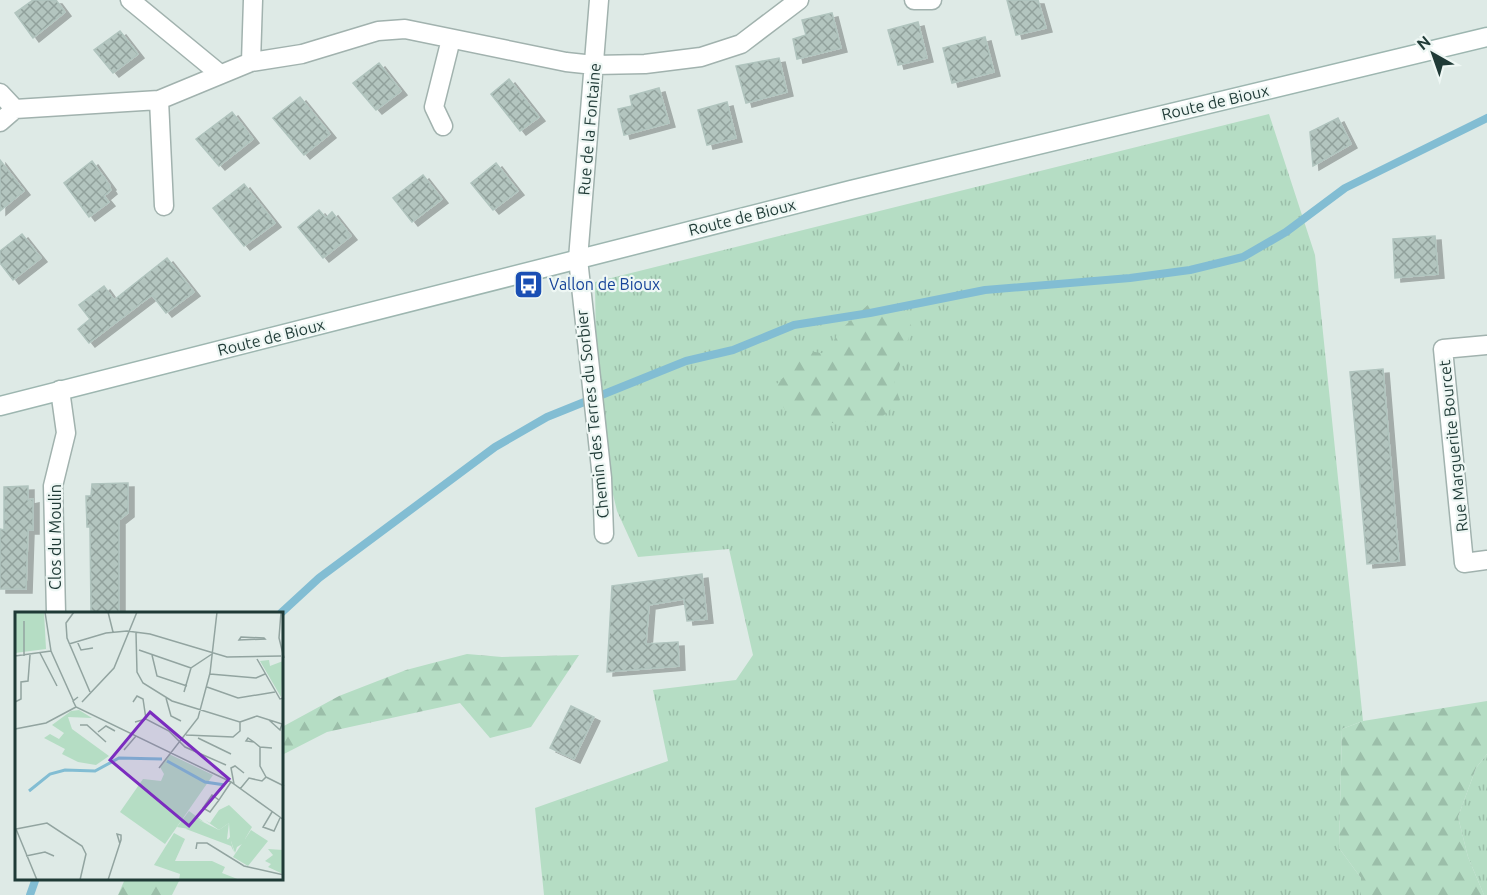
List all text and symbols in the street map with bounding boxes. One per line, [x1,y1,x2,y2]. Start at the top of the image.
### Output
north arrow [1403,24,1463,84]
text: N [1413,32,1434,53]
street label: Rue de la Fontaine [574,62,604,196]
street label: Route de Bioux [1160,81,1270,123]
street label: Route de Bioux [687,195,797,239]
bus stop icon: Vallon de Bioux [512,268,544,300]
place label: Vallon de Bioux [549,275,660,293]
street label: Chemin des Terres du Sorbier [572,309,612,519]
street label: Route de Bioux [216,315,326,359]
street label: Rue Marguerite Bourcet [1435,358,1471,533]
street label: Clos du Moulin [46,484,64,590]
inset map [15,612,284,880]

